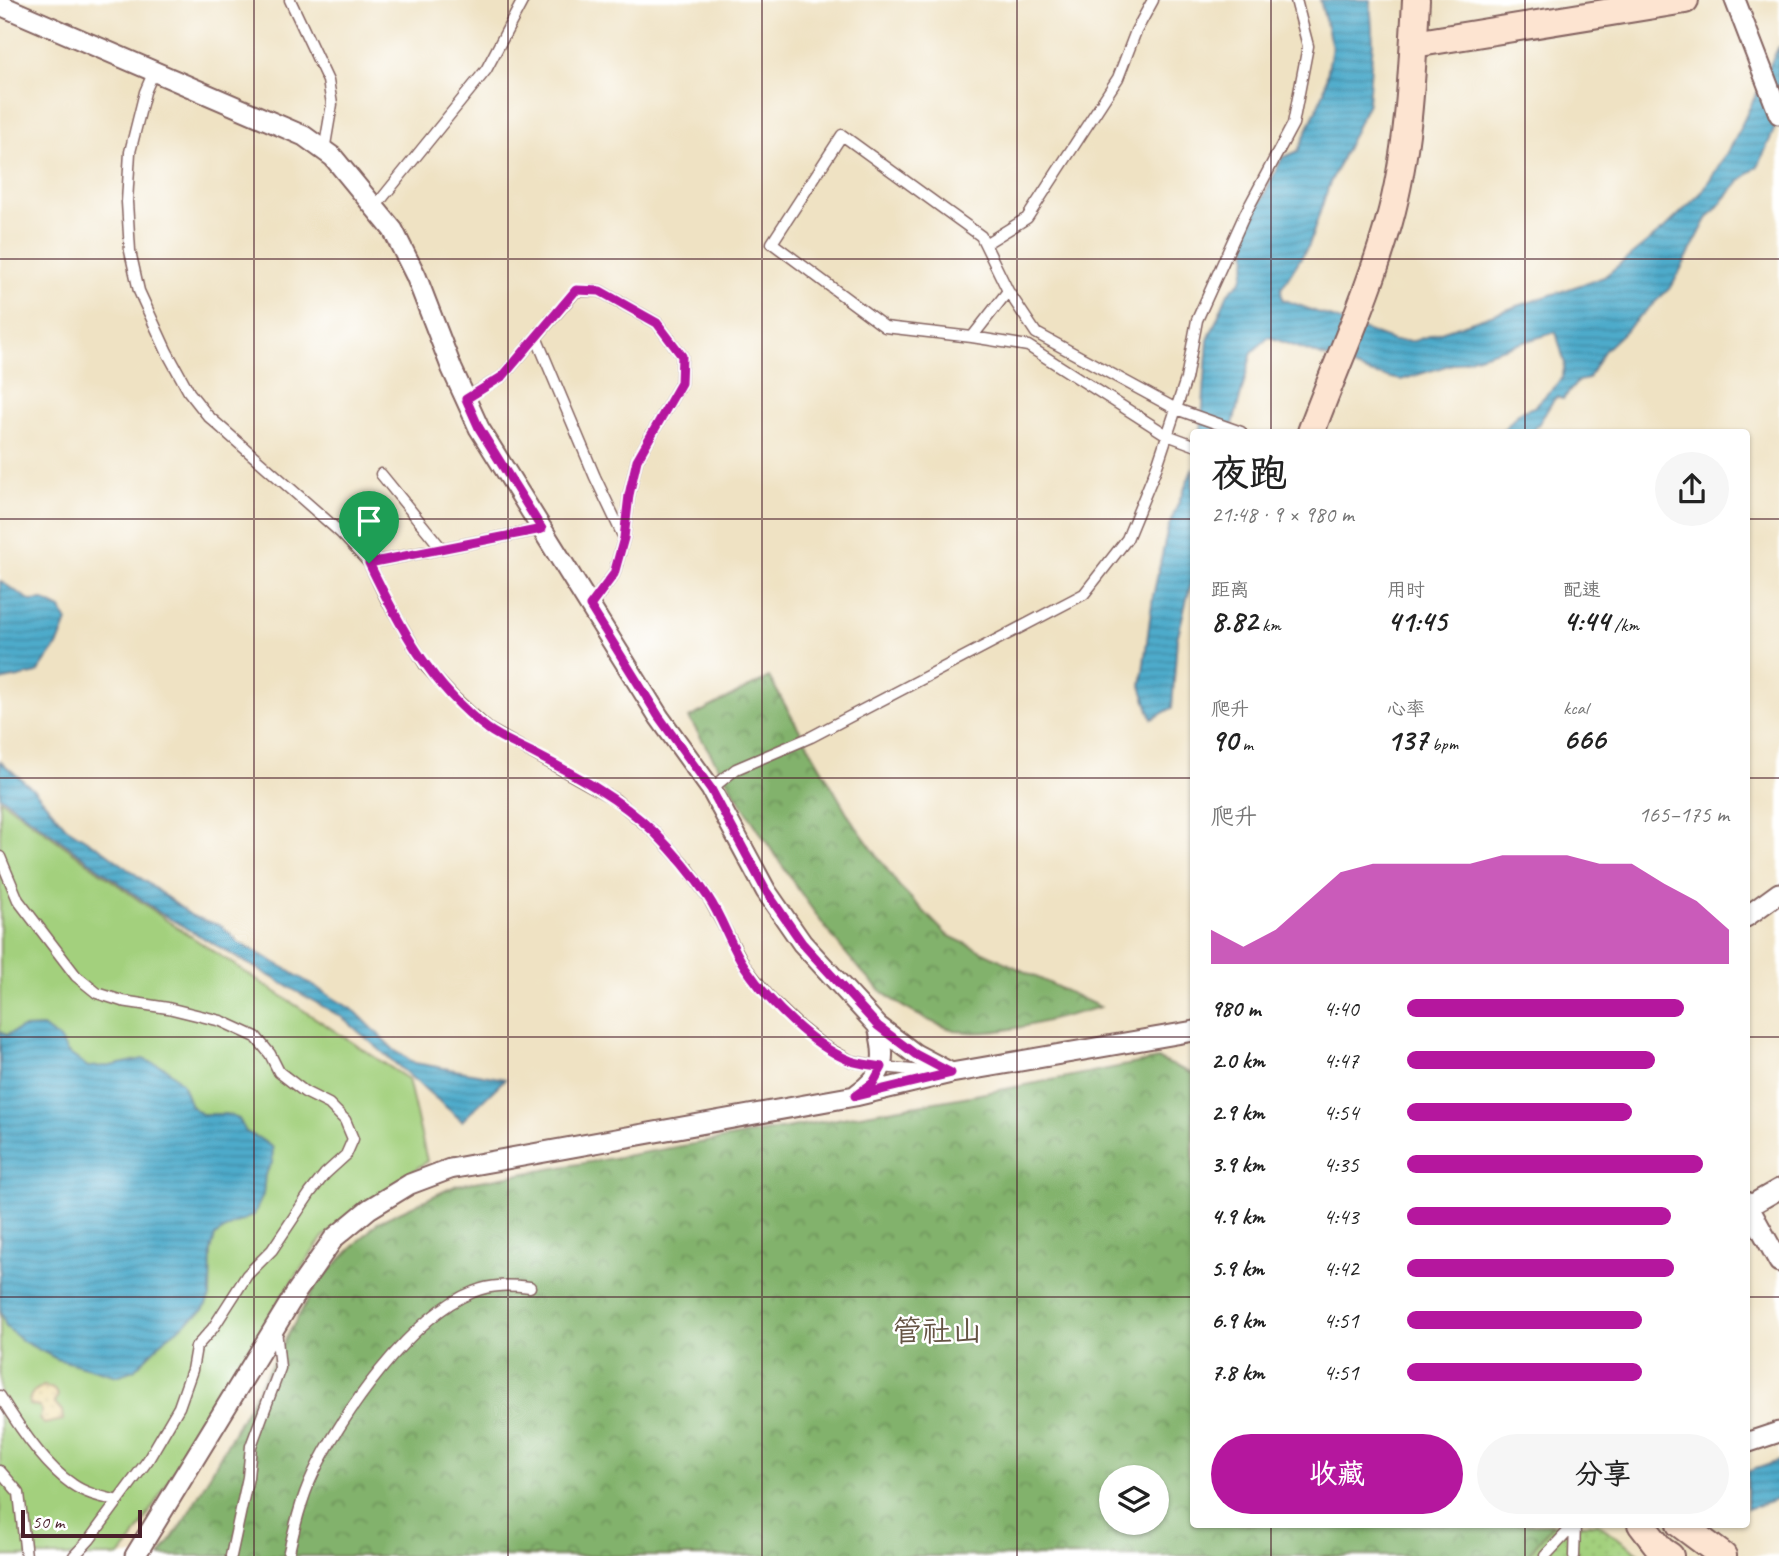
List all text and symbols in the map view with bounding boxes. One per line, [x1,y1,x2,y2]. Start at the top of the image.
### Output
text: 夜跑 [1211,450,1287,497]
button: share [1655,452,1729,526]
pin [339,491,399,563]
text: 21:48 · 9 × 980 m [1211,500,1354,529]
icon: arrive [350,502,388,540]
text: 距离 [1211,578,1249,602]
text: 用时 [1387,578,1425,602]
text: 配速 [1563,578,1601,602]
text: 8.82 [1211,602,1257,640]
text: 41:45 [1387,602,1446,640]
text: 4:44 [1563,602,1609,640]
text: km [1257,613,1281,637]
text: /km [1609,613,1639,637]
text: kcal [1563,696,1588,720]
text: 爬升 [1211,697,1249,721]
text: 心率 [1387,697,1425,721]
text: 666 [1563,720,1605,758]
text: 90 [1211,721,1238,759]
text: 137 [1387,721,1427,759]
text: m [1238,732,1253,756]
text: bpm [1427,732,1458,756]
text: 165–175 m [1638,800,1729,829]
text: 爬升 [1211,802,1257,831]
text: 980 m [1211,994,1260,1023]
text: 4:40 [1323,994,1359,1023]
text: 2.0 km [1211,1046,1265,1075]
text: 4:47 [1323,1046,1359,1075]
text: 2.9 km [1211,1098,1264,1127]
text: 4:54 [1323,1098,1359,1127]
text: 3.9 km [1211,1150,1264,1179]
text: 4:35 [1323,1150,1359,1179]
text: 4.9 km [1211,1202,1264,1231]
text: 4:43 [1323,1202,1359,1231]
text: 5.9 km [1211,1254,1264,1283]
text: 4:42 [1323,1254,1359,1283]
text: 6.9 km [1211,1306,1265,1335]
text: 4:51 [1323,1306,1359,1335]
park label: 管社山 [892,1312,982,1350]
text: 7.8 km [1211,1358,1264,1387]
text: 4:51 [1323,1358,1359,1387]
button: 收藏 [1211,1434,1463,1514]
button: 分享 [1477,1434,1729,1514]
map controls [1099,1465,1169,1535]
button: layers [1099,1465,1169,1535]
scale bar [21,1507,142,1539]
text: 50 m [32,1510,64,1534]

